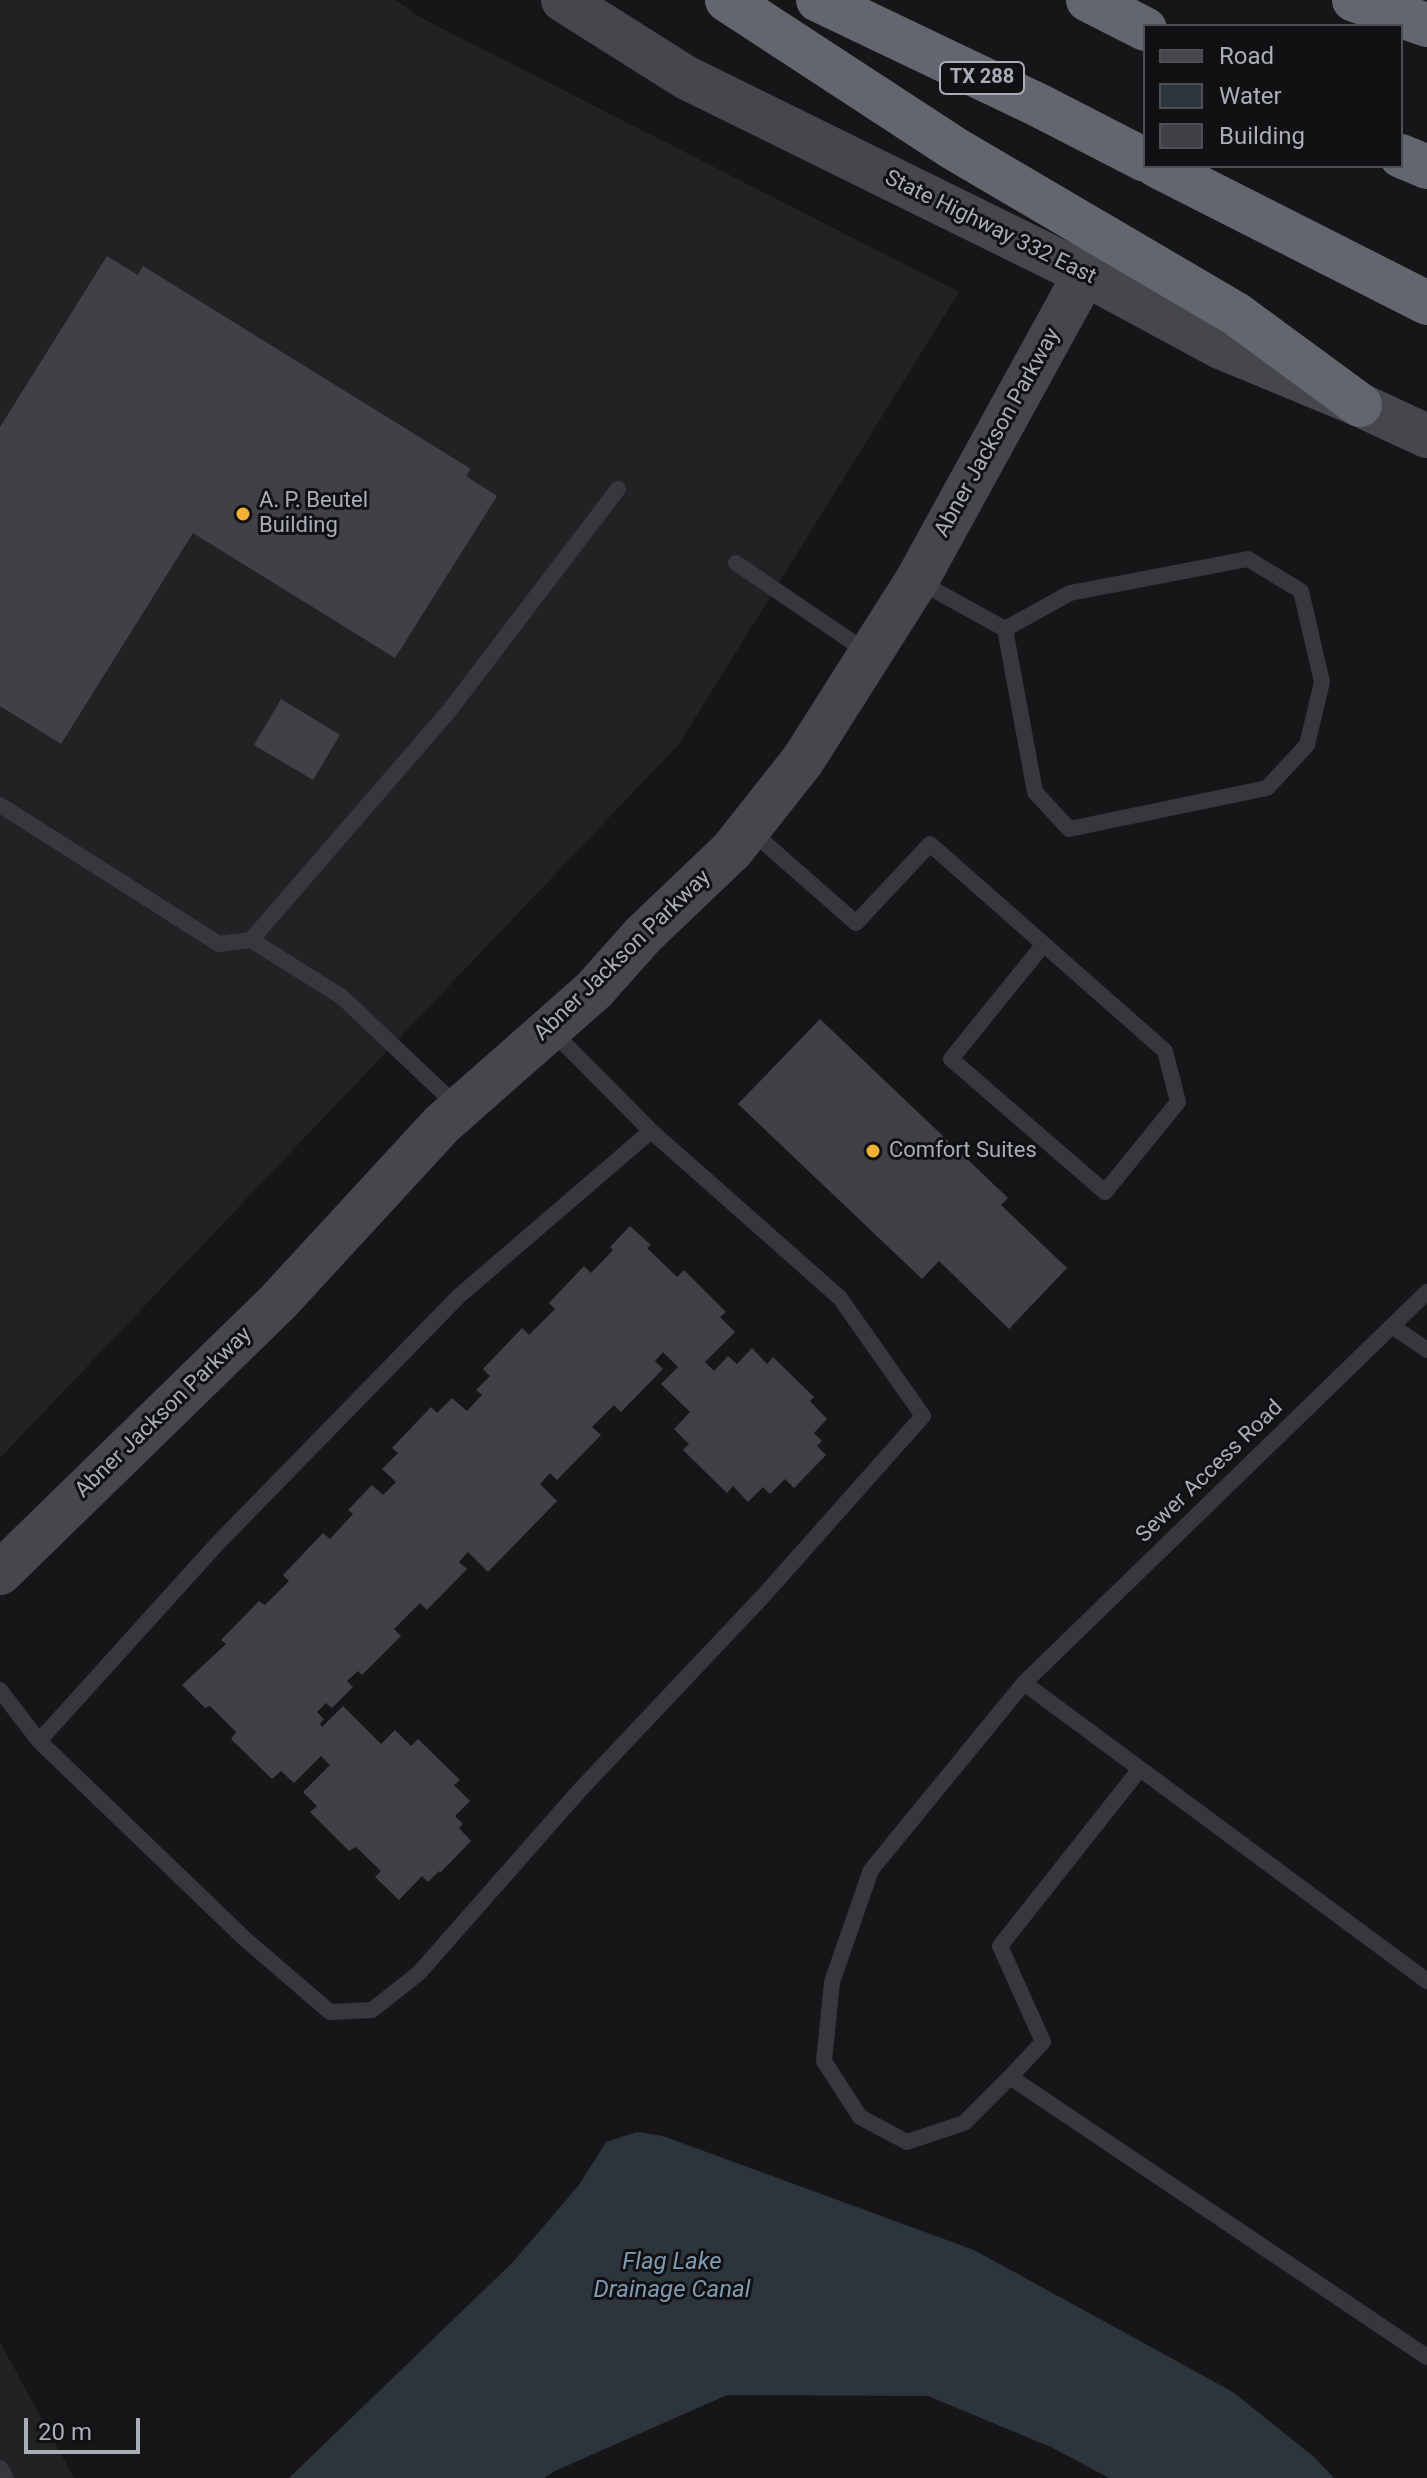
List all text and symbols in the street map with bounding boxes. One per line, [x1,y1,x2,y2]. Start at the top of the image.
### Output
legend [1143,24,1403,168]
text: Road [1219,42,1274,70]
road number: TX 288 [940,62,1024,94]
text: Water [1219,82,1282,110]
text: Building [1219,122,1305,150]
street label: State Highway 332 East [880,165,1100,291]
street label: Abner Jackson Parkway [930,324,1066,542]
place label: A. P. Beutel Building [259,488,368,540]
marker: A. P. Beutel Building [234,505,252,523]
street label: Abner Jackson Parkway [529,865,717,1047]
place label: Comfort Suites [889,1138,1037,1164]
marker: Comfort Suites [864,1142,882,1160]
street label: Abner Jackson Parkway [70,1322,258,1504]
street label: Sewer Access Road [1131,1395,1289,1549]
water label: Flag Lake Drainage Canal [594,2249,750,2305]
scale bar [28,2402,144,2452]
text: 20 m [38,2418,92,2446]

